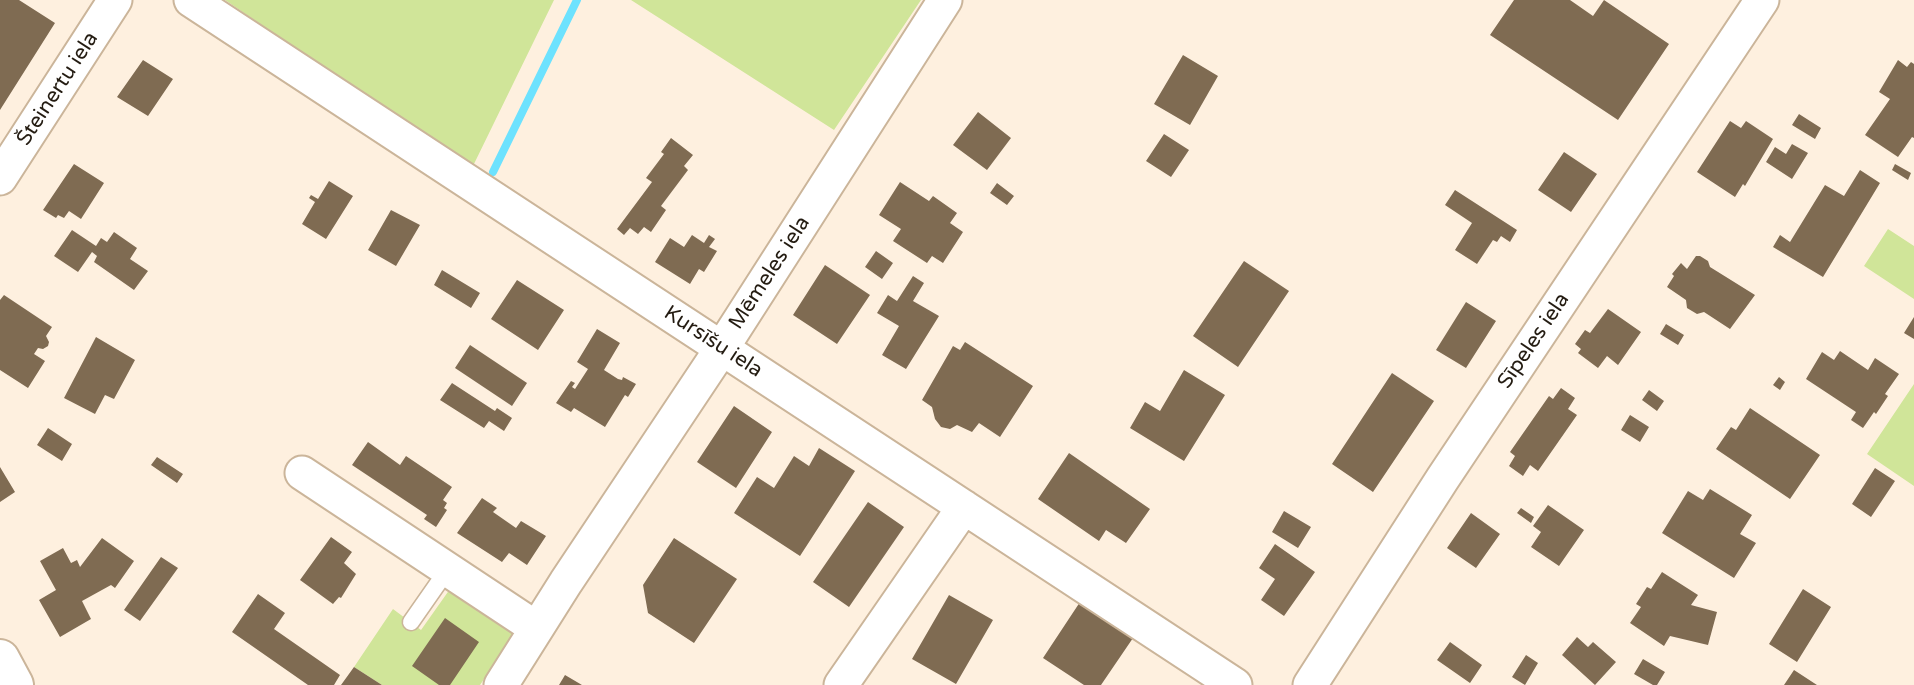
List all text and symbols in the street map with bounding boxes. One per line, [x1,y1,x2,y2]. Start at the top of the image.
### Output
street label: Šteinertu iela [12,27,104,151]
street label: Mēmeles iela [724,212,816,334]
street label: Sīpeles iela [1493,288,1575,394]
street label: Kursīšu iela [659,301,767,383]

